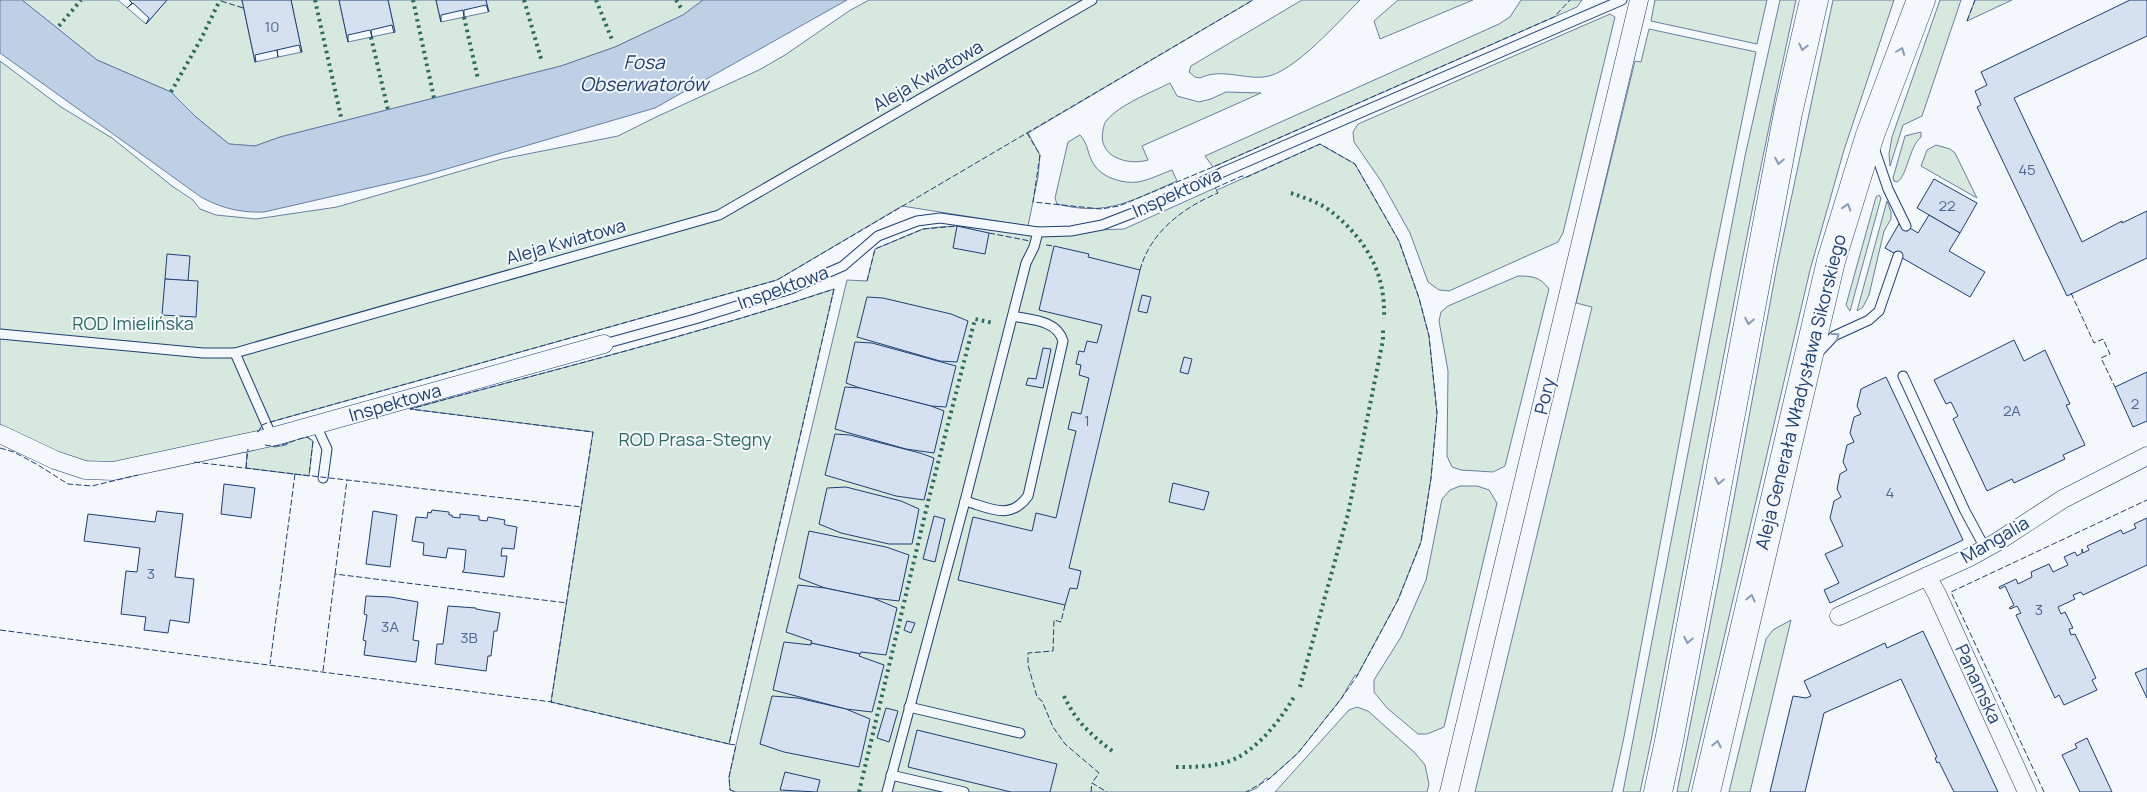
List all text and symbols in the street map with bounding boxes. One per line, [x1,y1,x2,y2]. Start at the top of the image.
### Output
house number: 10 [265,16,280,37]
street label: Aleja Kwiatowa [868,34,987,116]
one-way arrow [1798,43,1809,52]
one-way arrow [1895,47,1906,56]
water label: Fosa Obserwatorów [580,49,710,97]
one-way arrow [1774,157,1785,166]
house number: 45 [2018,159,2036,180]
street label: Inspektowa [1128,162,1225,222]
house number: 22 [1938,195,1956,216]
one-way arrow [1842,203,1852,211]
street label: Aleja Kwiatowa [503,213,628,270]
street label: Aleja Generała Władysława Sikorskiego [1749,231,1851,552]
street label: Inspektowa [734,260,831,315]
park label: ROD Imielińska [72,311,194,335]
one-way arrow [1744,317,1754,325]
one-way arrow [1830,333,1840,342]
street label: Pory [1528,374,1560,417]
street label: Inspektowa [346,377,444,427]
house number: 2 [2131,393,2139,414]
house number: 2A [2003,400,2021,421]
house number: 1 [1084,410,1090,431]
park label: ROD Prasa-Stegny [618,427,772,451]
one-way arrow [1714,476,1724,485]
house number: 4 [1886,482,1895,503]
street label: Mangalia [1956,510,2033,568]
house number: 3 [147,563,155,584]
one-way arrow [1745,594,1756,603]
house number: 3 [2035,599,2043,620]
house number: 3A [381,616,399,637]
house number: 3B [460,627,478,648]
one-way arrow [1684,636,1694,645]
street label: Panamska [1950,640,2008,727]
one-way arrow [1711,740,1722,749]

